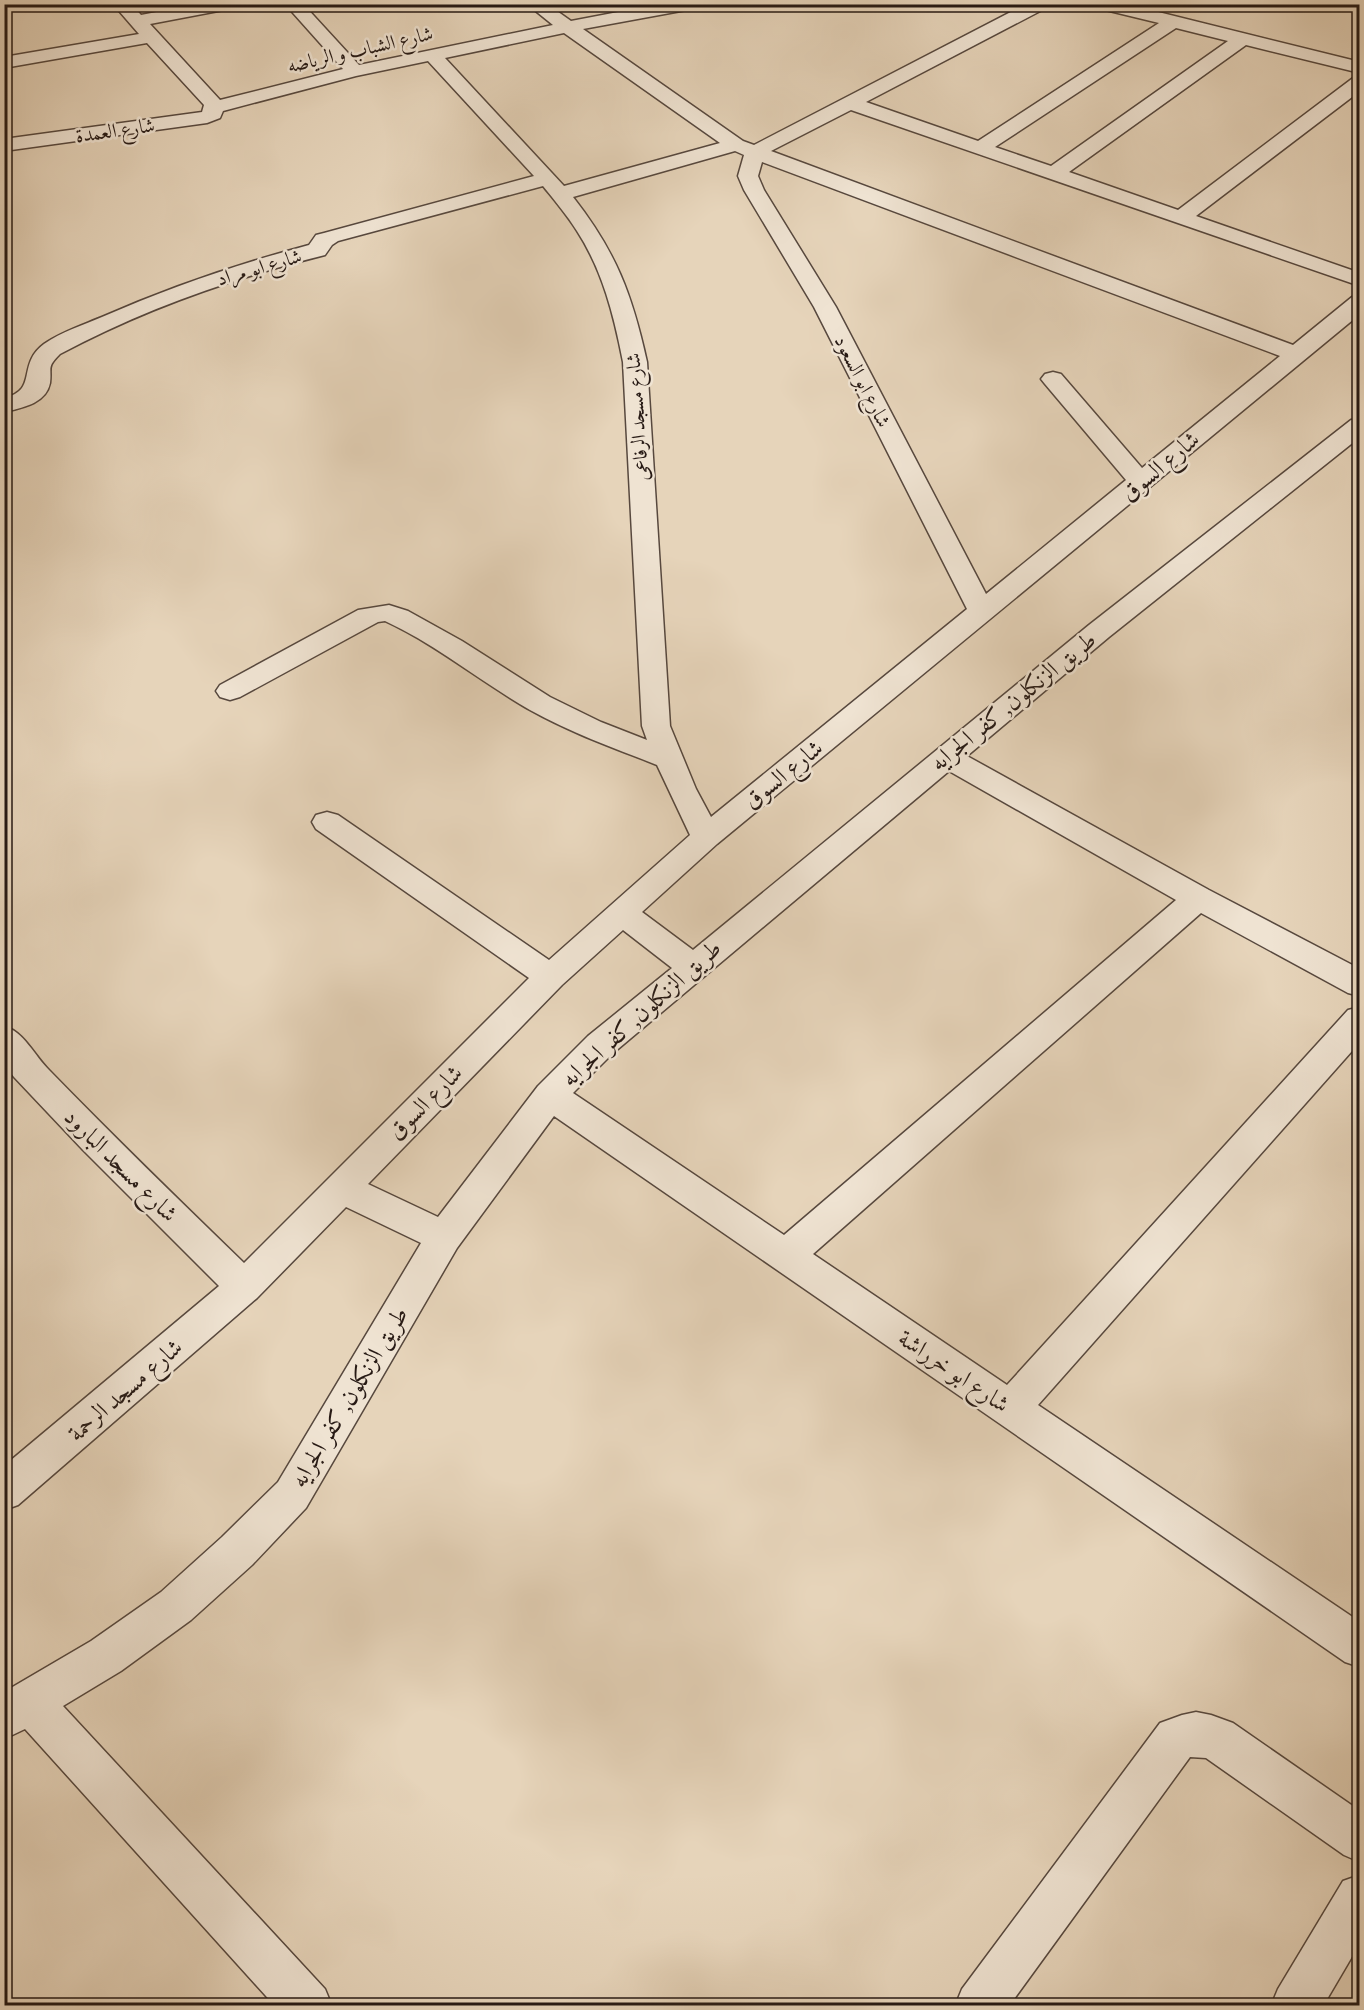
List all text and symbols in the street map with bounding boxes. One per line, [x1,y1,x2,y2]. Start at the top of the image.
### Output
street label: شارع الشباب و الرياضه [285,20,437,83]
street label: شارع العمدة [74,112,157,153]
street label: شارع ابو مراد [213,242,306,296]
street label: شارع ابو السعود [824,330,897,434]
street label: شارع مسجد الرفاعى [620,352,659,482]
street label: شارع السوق [1114,423,1209,512]
street label: طريق الزنكلون, كفر الجرايه [923,624,1102,777]
street label: شارع السوق [736,732,832,819]
street label: طريق الزنكلون, كفر الجرايه [554,932,727,1093]
street label: شارع السوق [380,1057,472,1149]
street label: شارع مسجد البارود [54,1101,185,1232]
street label: طريق الزنكلون, كفر الجرايه [282,1301,415,1493]
street label: شارع ابو خرراشة [890,1322,1016,1423]
street label: شارع مسجد الرحمة [61,1331,192,1452]

